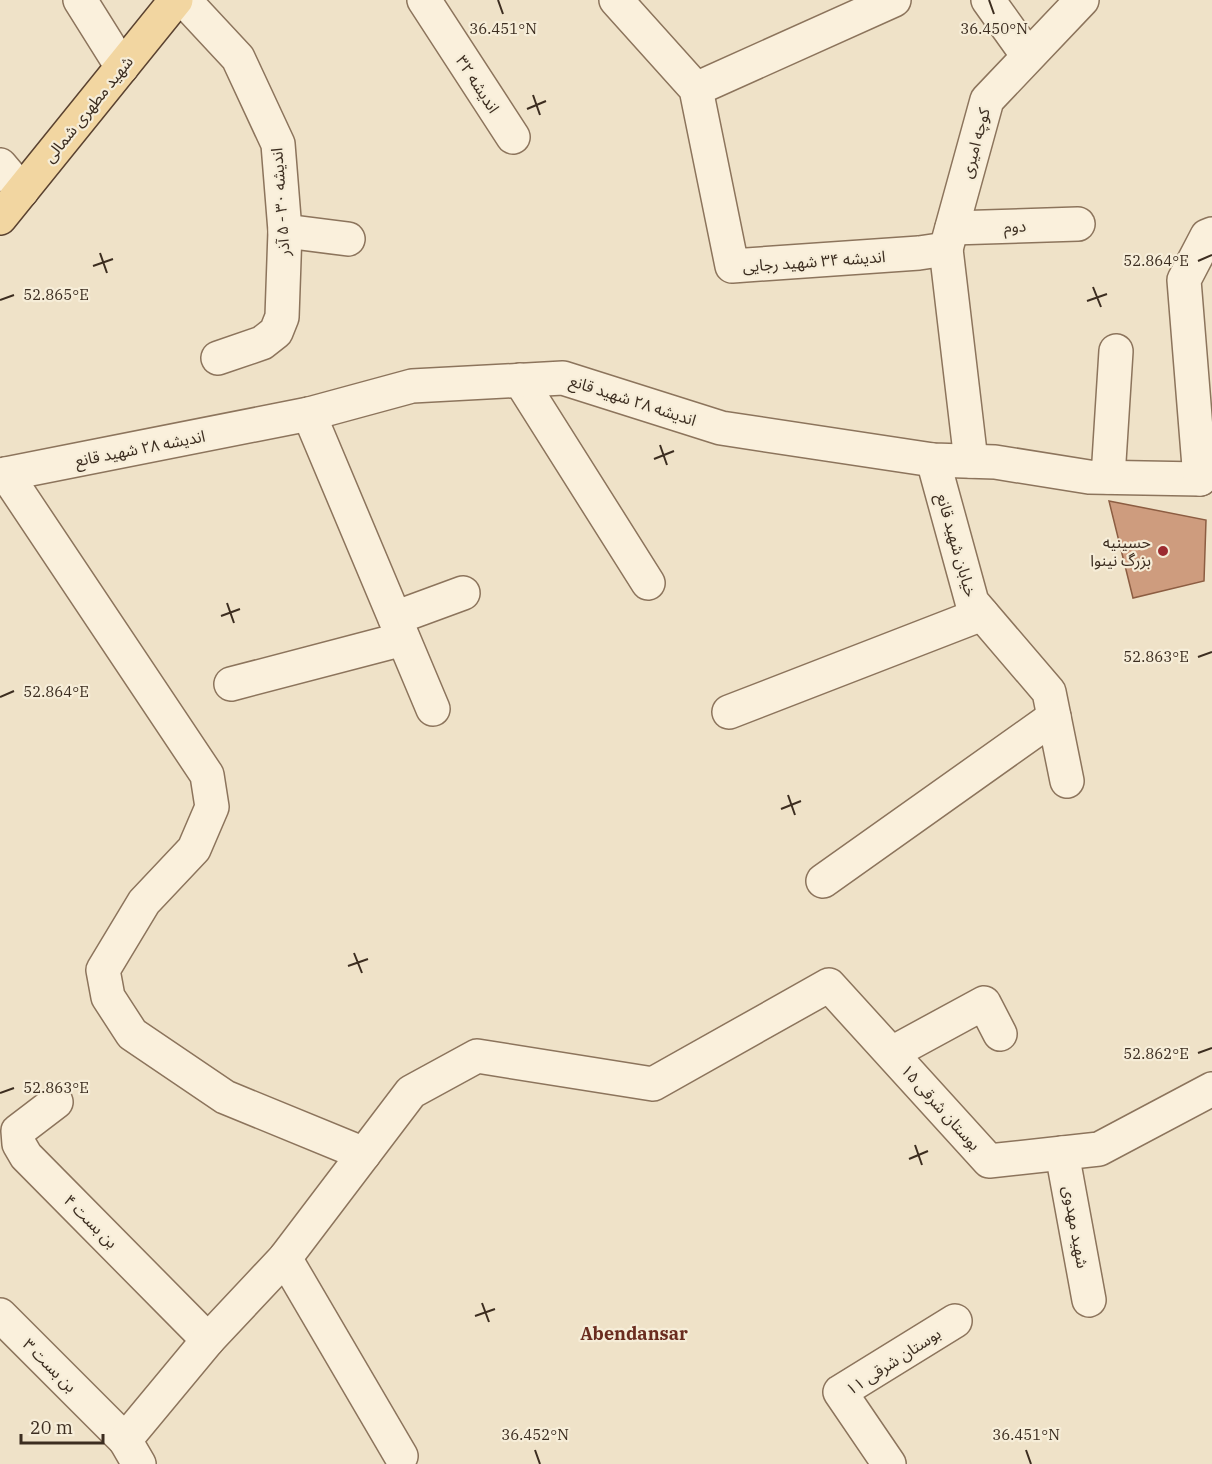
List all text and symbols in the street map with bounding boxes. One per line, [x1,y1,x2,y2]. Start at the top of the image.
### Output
text: 36.451°N [469,19,537,38]
text: 36.450°N [960,19,1028,38]
street label: اندیشه ۳۲ [452,51,504,117]
street label: شهید مطهری شمالی [39,52,137,166]
street label: کوچه امیری [956,105,995,181]
street label: اندیشه ۳۰ - ۵ آذر [266,147,294,258]
street label: دوم [1003,216,1027,239]
street label: اندیشه ۳۴ شهید رجایی [742,246,886,276]
text: 52.864°E [1123,251,1189,270]
text: 52.865°E [23,285,89,304]
street label: اندیشه ۲۸ شهید قانع [566,370,699,433]
street label: اندیشه ۲۸ شهید قانع [73,426,207,473]
street label: خیابان شهید قانع [930,491,981,600]
place label: حسینیه بزرگ نینوا [1090,532,1151,570]
marker: حسینیه بزرگ نینوا [1156,544,1170,558]
text: 52.863°E [1123,647,1189,666]
text: 52.864°E [23,682,89,701]
text: 52.862°E [1123,1044,1189,1063]
street label: بوستان شرقی ۱۵ [897,1060,985,1154]
text: 52.863°E [23,1078,89,1097]
street label: شهید مهدوی [1059,1184,1093,1270]
street label: بن بست ۴ [60,1190,122,1252]
district label: Abendansar [580,1322,688,1345]
street label: بوستان شرقی ۱۱ [842,1323,944,1399]
street label: بن بست ۳ [19,1334,81,1396]
scale bar [21,1407,104,1445]
text: 20 m [30,1416,73,1439]
text: 36.452°N [501,1425,569,1444]
text: 36.451°N [992,1425,1060,1444]

